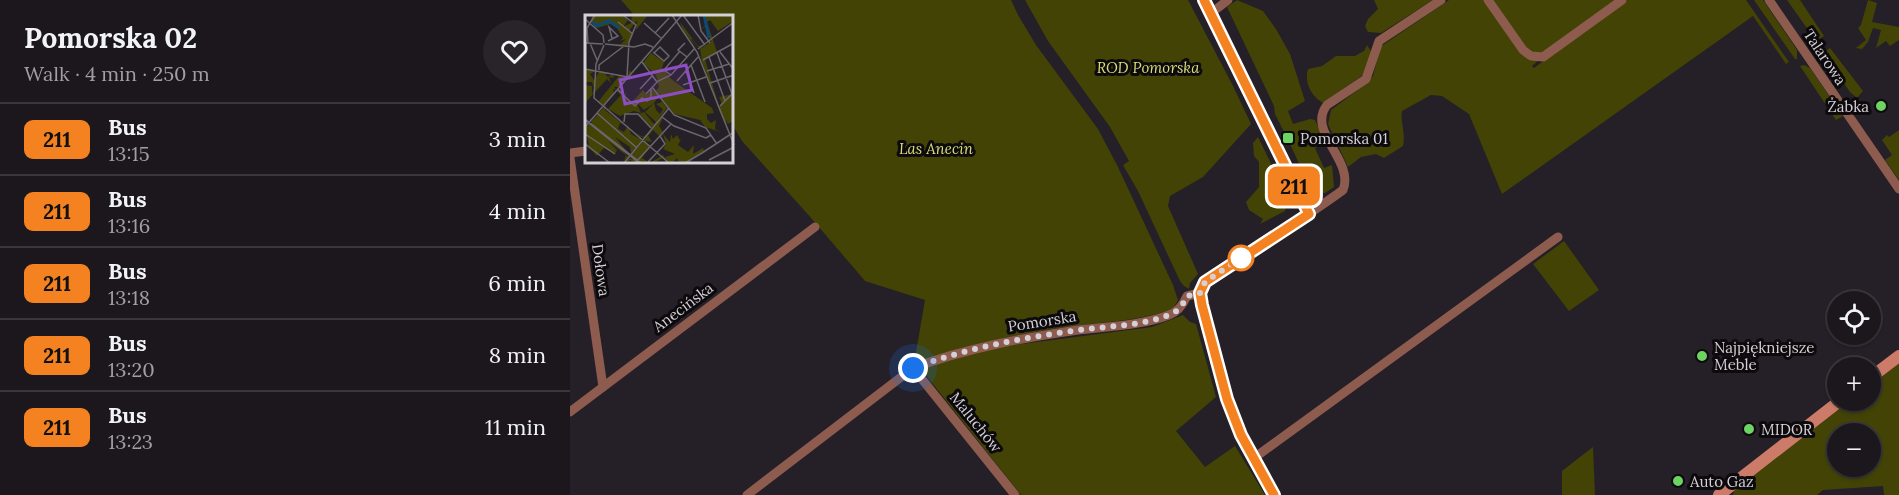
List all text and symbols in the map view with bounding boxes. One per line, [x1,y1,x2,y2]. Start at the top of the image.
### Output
inset map [585,15,734,164]
text: Pomorska 02 [24,20,197,56]
button: heart [483,20,546,83]
street label: Talarowa [1799,25,1851,89]
park label: ROD Pomorska [1097,58,1200,77]
text: Walk · 4 min · 250 m [24,61,210,86]
place label: Żabka [1828,97,1869,116]
marker: Żabka [1874,99,1888,113]
text: Bus [108,113,147,141]
text: 3 min [489,125,546,153]
text: 211 [43,126,71,153]
place label: Pomorska 01 [1300,129,1388,148]
marker: Pomorska 01 [1281,131,1295,145]
park label: Las Anecin [899,139,974,158]
text: 13:15 [108,141,150,166]
line badge: 211 [1260,166,1328,206]
text: 211 [1280,173,1308,200]
text: Bus [108,185,147,213]
text: 4 min [489,197,546,225]
text: 211 [43,198,71,225]
text: 13:16 [108,213,150,238]
street label: Dołowa [588,243,614,298]
unlabelled marker [1228,245,1254,271]
text: Bus [108,257,147,285]
text: 6 min [488,269,546,297]
text: 211 [43,270,71,297]
street label: Anecińska [648,278,717,336]
text: 13:18 [108,285,150,310]
map controls [1827,291,1881,477]
button: locate [1827,291,1881,345]
street label: Pomorska [1006,306,1078,336]
text: Bus [108,329,147,357]
place label: Najpiękniejsze Meble [1714,338,1814,374]
text: 8 min [489,341,546,369]
text: 211 [43,342,71,369]
marker: Najpiękniejsze Meble [1695,349,1709,363]
your location [898,353,928,383]
text: 13:20 [108,357,155,382]
button: + [1827,357,1881,411]
street label: Maluchów [946,388,1006,456]
text: Bus [108,401,147,429]
text: 11 min [485,413,546,441]
text: 211 [43,414,71,441]
place label: MIDOR [1761,420,1813,439]
marker: MIDOR [1742,422,1756,436]
button: − [1827,423,1881,477]
text: 13:23 [108,429,153,454]
place label: Auto Gaz [1689,472,1754,491]
marker: Auto Gaz [1671,474,1685,488]

